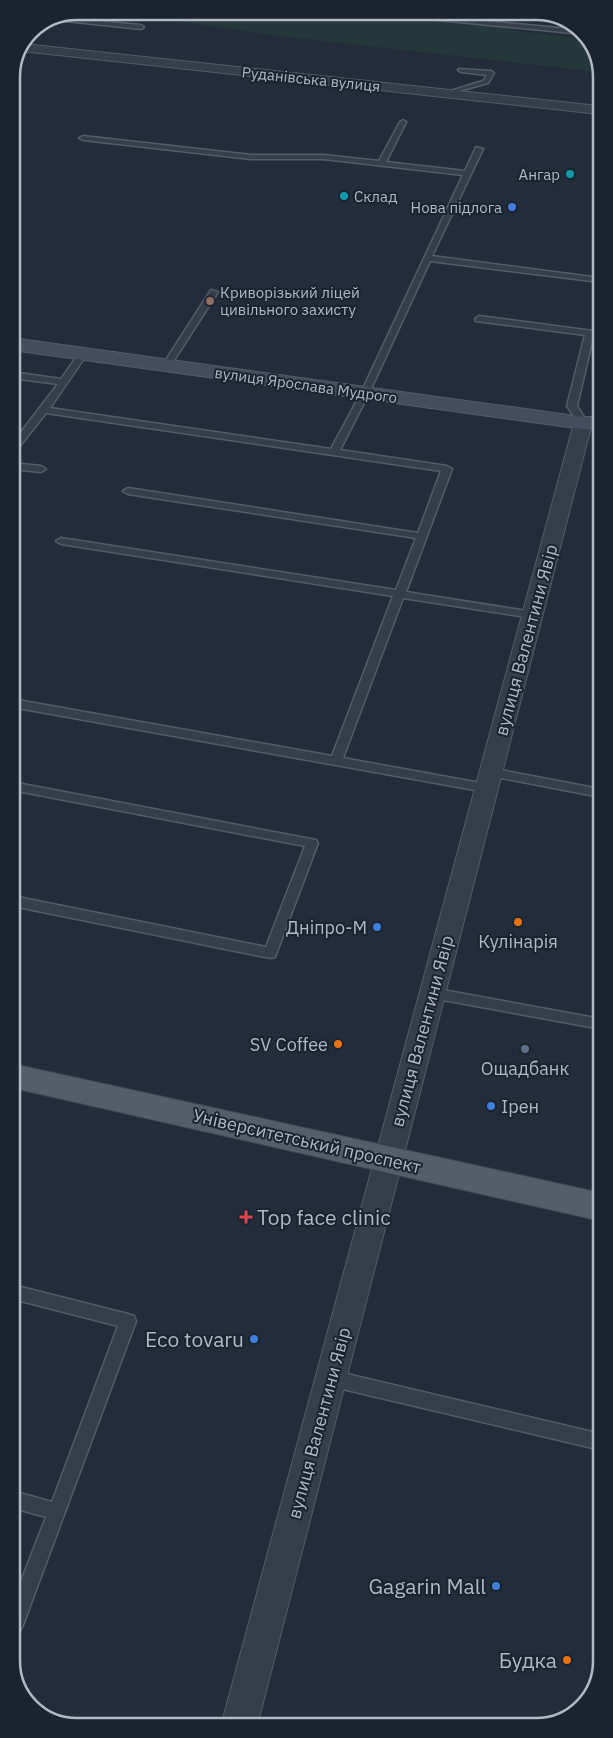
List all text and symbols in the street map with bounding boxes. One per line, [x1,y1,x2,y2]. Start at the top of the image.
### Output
street label: Руданівська вулиця [241,62,381,96]
place label: Ангар [519,165,560,184]
marker: Ангар [564,168,576,180]
place label: Склад [354,187,397,206]
marker: Склад [338,190,350,202]
place label: Нова підлога [411,198,502,217]
marker: Нова підлога [506,201,518,213]
place label: Криворізький ліцей цивільного захисту [220,283,360,319]
marker: Криворізький ліцей цивільного захисту [204,295,216,307]
street label: вулиця Ярослава Мудрого [214,363,398,407]
street label: вулиця Валентини Явір [489,542,563,738]
place label: Дніпро-М [286,916,367,939]
marker: Кулінарія [512,916,524,928]
marker: Дніпро-М [371,921,383,933]
place label: Кулінарія [478,930,558,953]
street label: вулиця Валентини Явір [385,933,459,1129]
place label: SV Coffee [250,1033,328,1056]
marker: SV Coffee [332,1038,344,1050]
marker: Ощадбанк [519,1043,531,1055]
place label: Ощадбанк [481,1057,569,1080]
place label: Ірен [501,1095,539,1118]
marker: Ірен [485,1100,497,1112]
street label: Університетський проспект [191,1104,424,1179]
place label: Top face clinic [257,1203,391,1231]
marker: Top face clinic [239,1210,253,1224]
place label: Eco tovaru [145,1325,244,1353]
street label: вулиця Валентини Явір [282,1325,356,1521]
marker: Eco tovaru [248,1333,260,1345]
place label: Gagarin Mall [369,1572,486,1600]
marker: Gagarin Mall [490,1580,502,1592]
place label: Будка [499,1646,557,1674]
marker: Будка [561,1654,573,1666]

